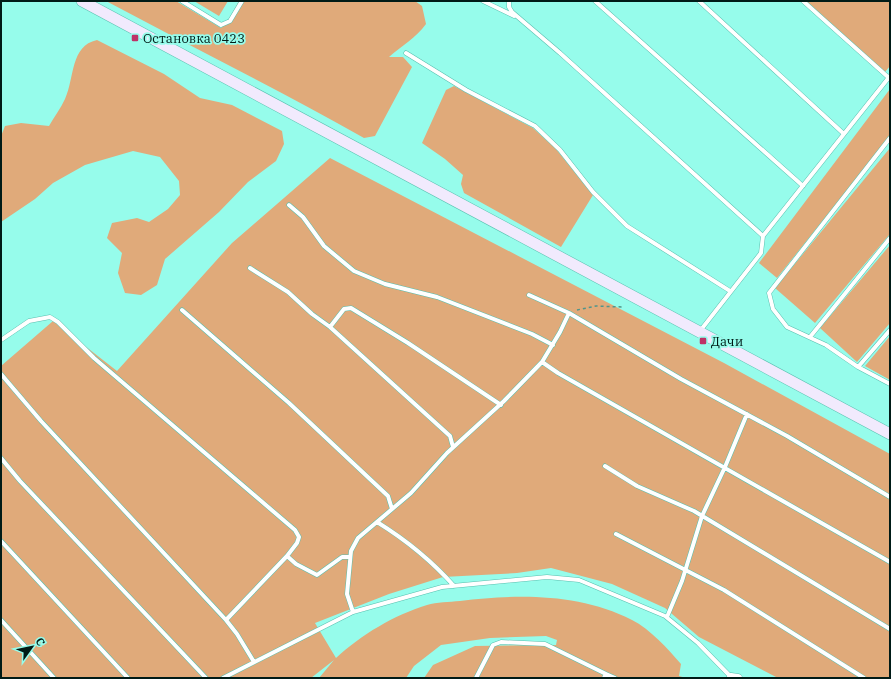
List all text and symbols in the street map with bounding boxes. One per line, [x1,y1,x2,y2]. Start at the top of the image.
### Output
place label: Остановка 0423 [143,30,245,47]
marker: Остановка 0423 [130,33,140,43]
place label: Дачи [711,333,743,350]
marker: Дачи [698,336,708,346]
north arrow [12,627,52,667]
text: С [33,635,48,648]

